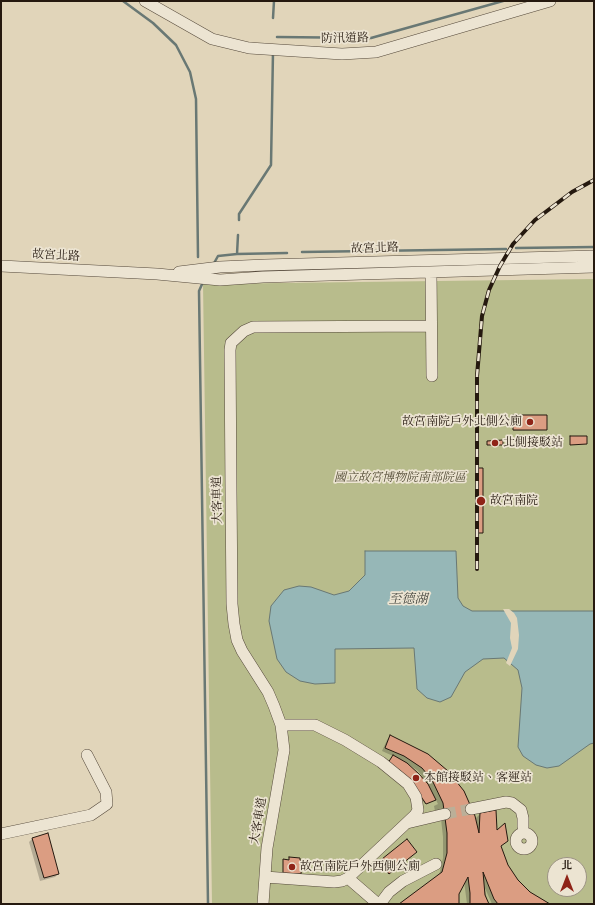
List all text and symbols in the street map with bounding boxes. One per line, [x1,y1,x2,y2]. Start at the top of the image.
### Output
street label: 防汛道路 [321,31,369,47]
street label: 故宮北路 [351,241,399,257]
street label: 故宮北路 [32,248,80,264]
place label: 故宮南院戶外北側公廁 [402,415,522,429]
marker: 故宮南院戶外北側公廁 [525,417,535,427]
place label: 北側接駁站 [503,436,563,450]
marker: 北側接駁站 [490,438,500,448]
park label: 國立故宮博物院南部院區 [334,471,466,485]
street label: 大客車道 [210,476,226,524]
place label: 故宮南院 [490,494,538,508]
marker: 故宮南院 [475,495,487,507]
water label: 至德湖 [389,592,427,608]
place label: 本館接駁站、客運站 [424,771,532,785]
marker: 本館接駁站、客運站 [411,773,421,783]
street label: 大客車道 [248,796,270,846]
north arrow [547,857,587,897]
text: 北 [562,858,573,873]
place label: 故宮南院戶外西側公廁 [300,860,420,874]
marker: 故宮南院戶外西側公廁 [287,862,297,872]

